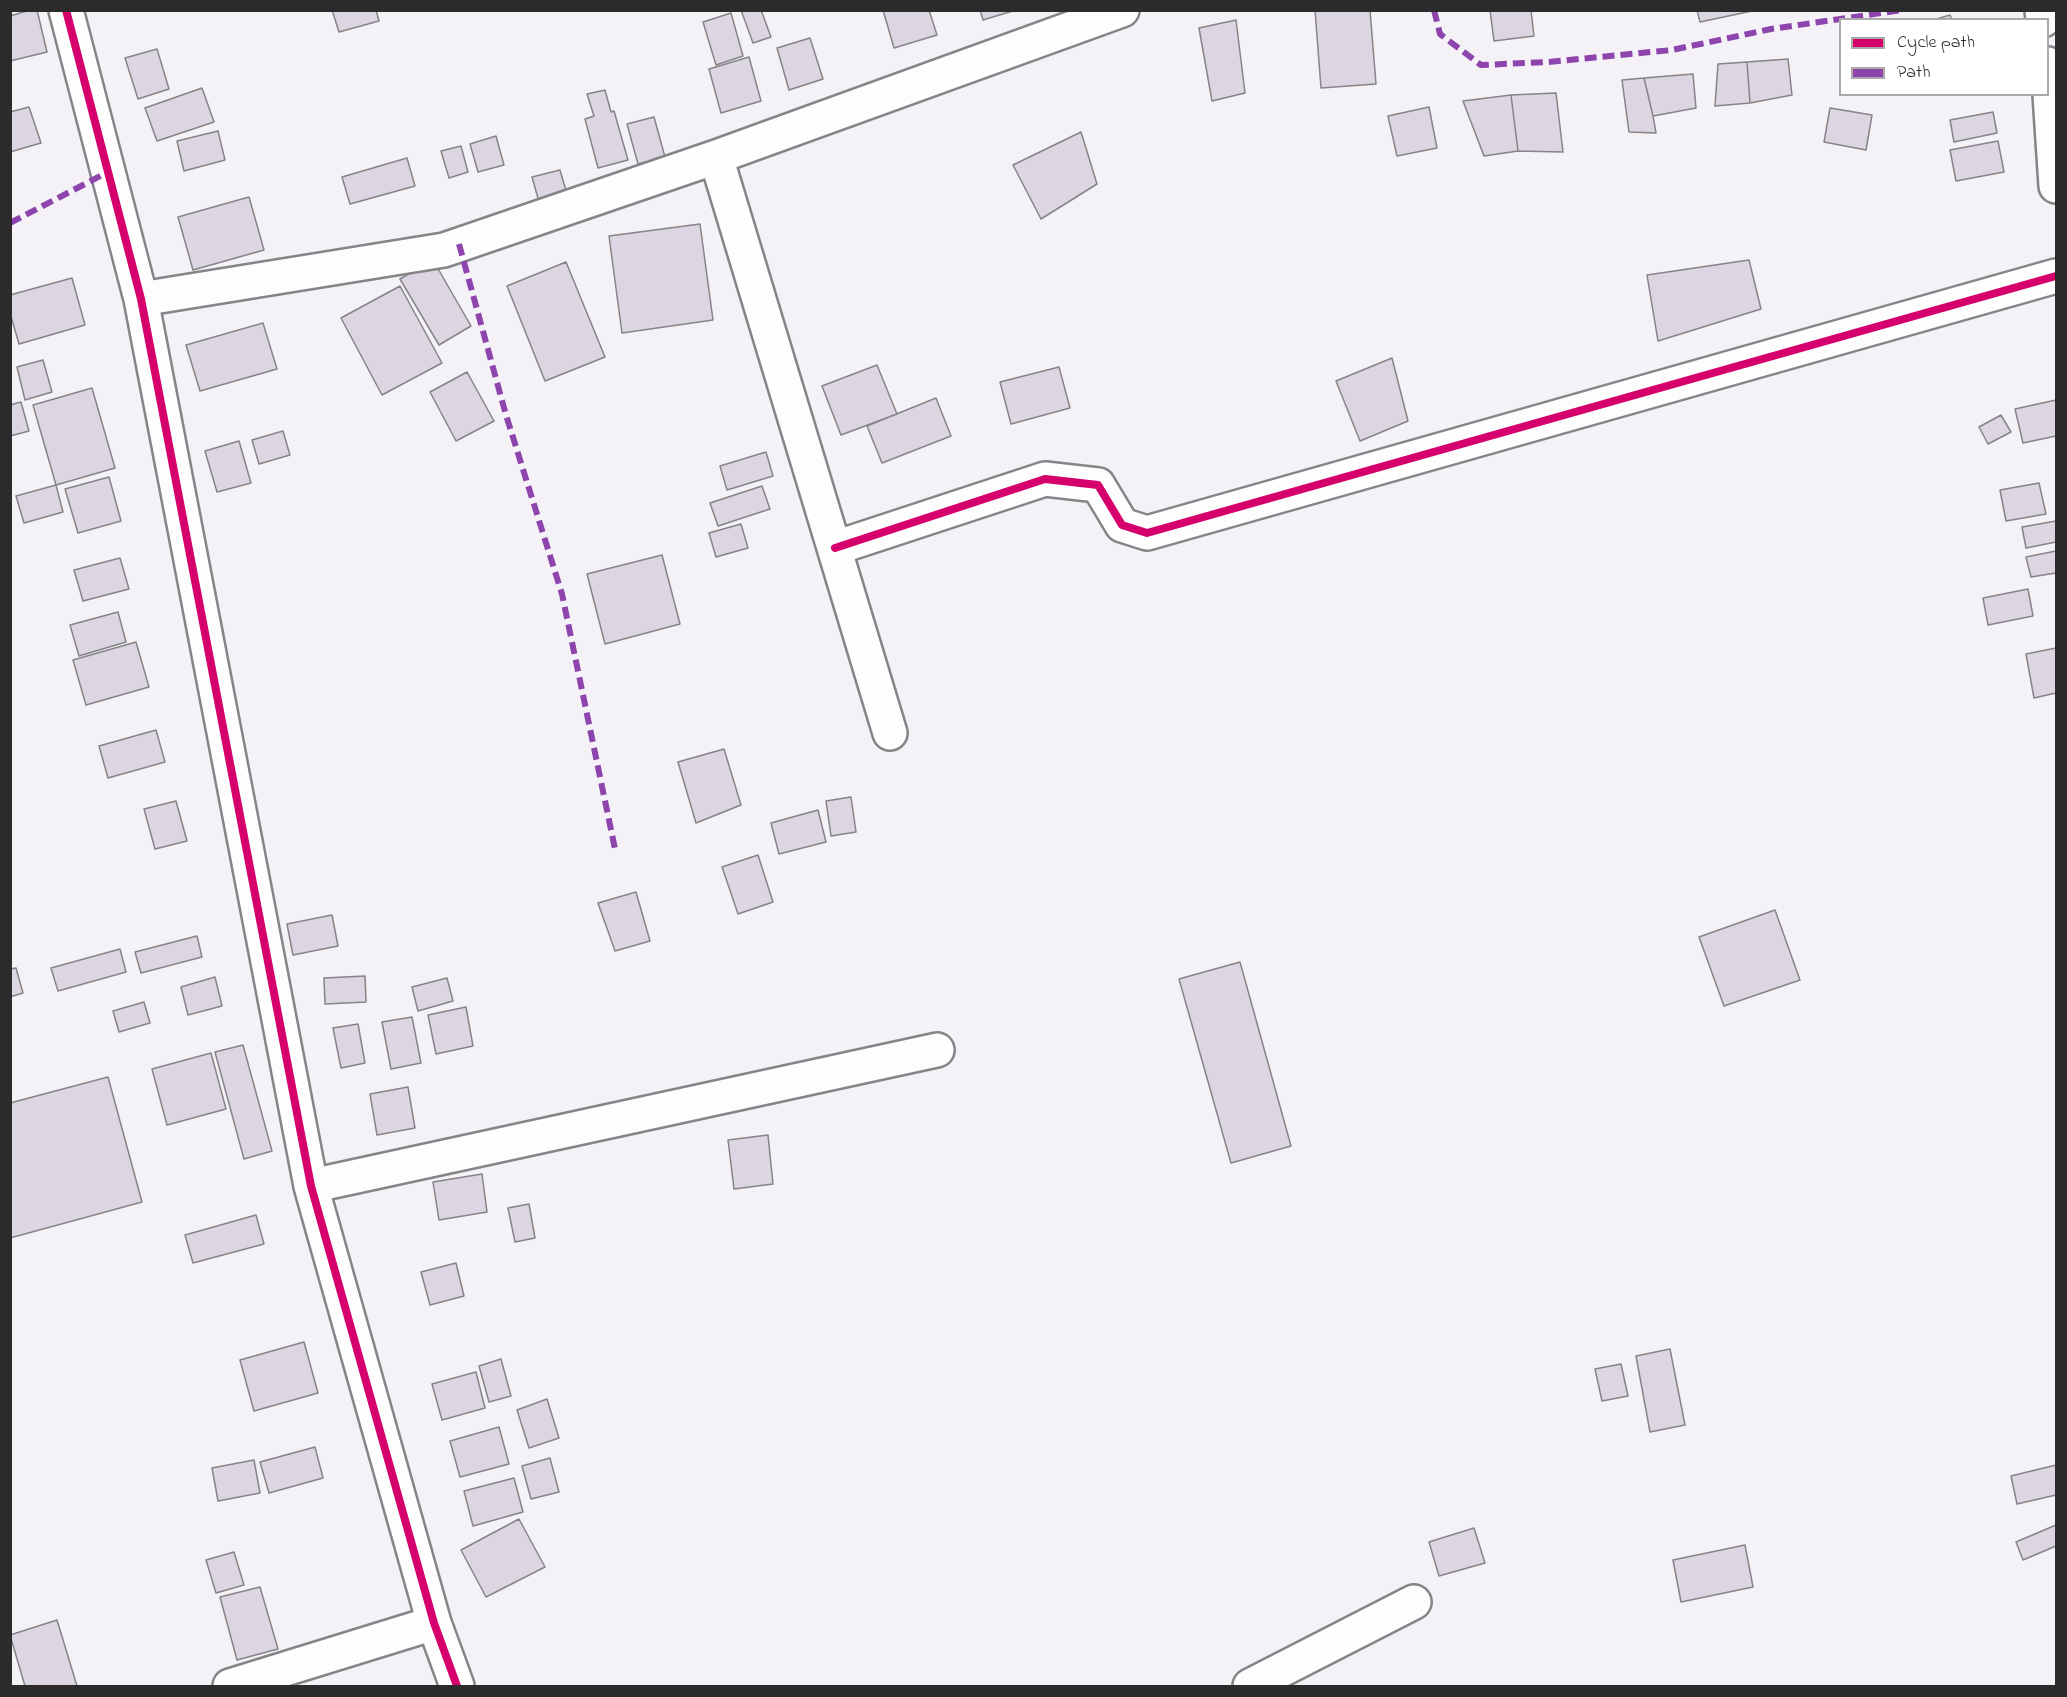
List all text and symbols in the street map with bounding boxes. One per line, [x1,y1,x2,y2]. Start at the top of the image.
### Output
legend [1839,18,2049,96]
text: Cycle path [1897,30,1975,56]
text: Path [1897,60,1931,86]

